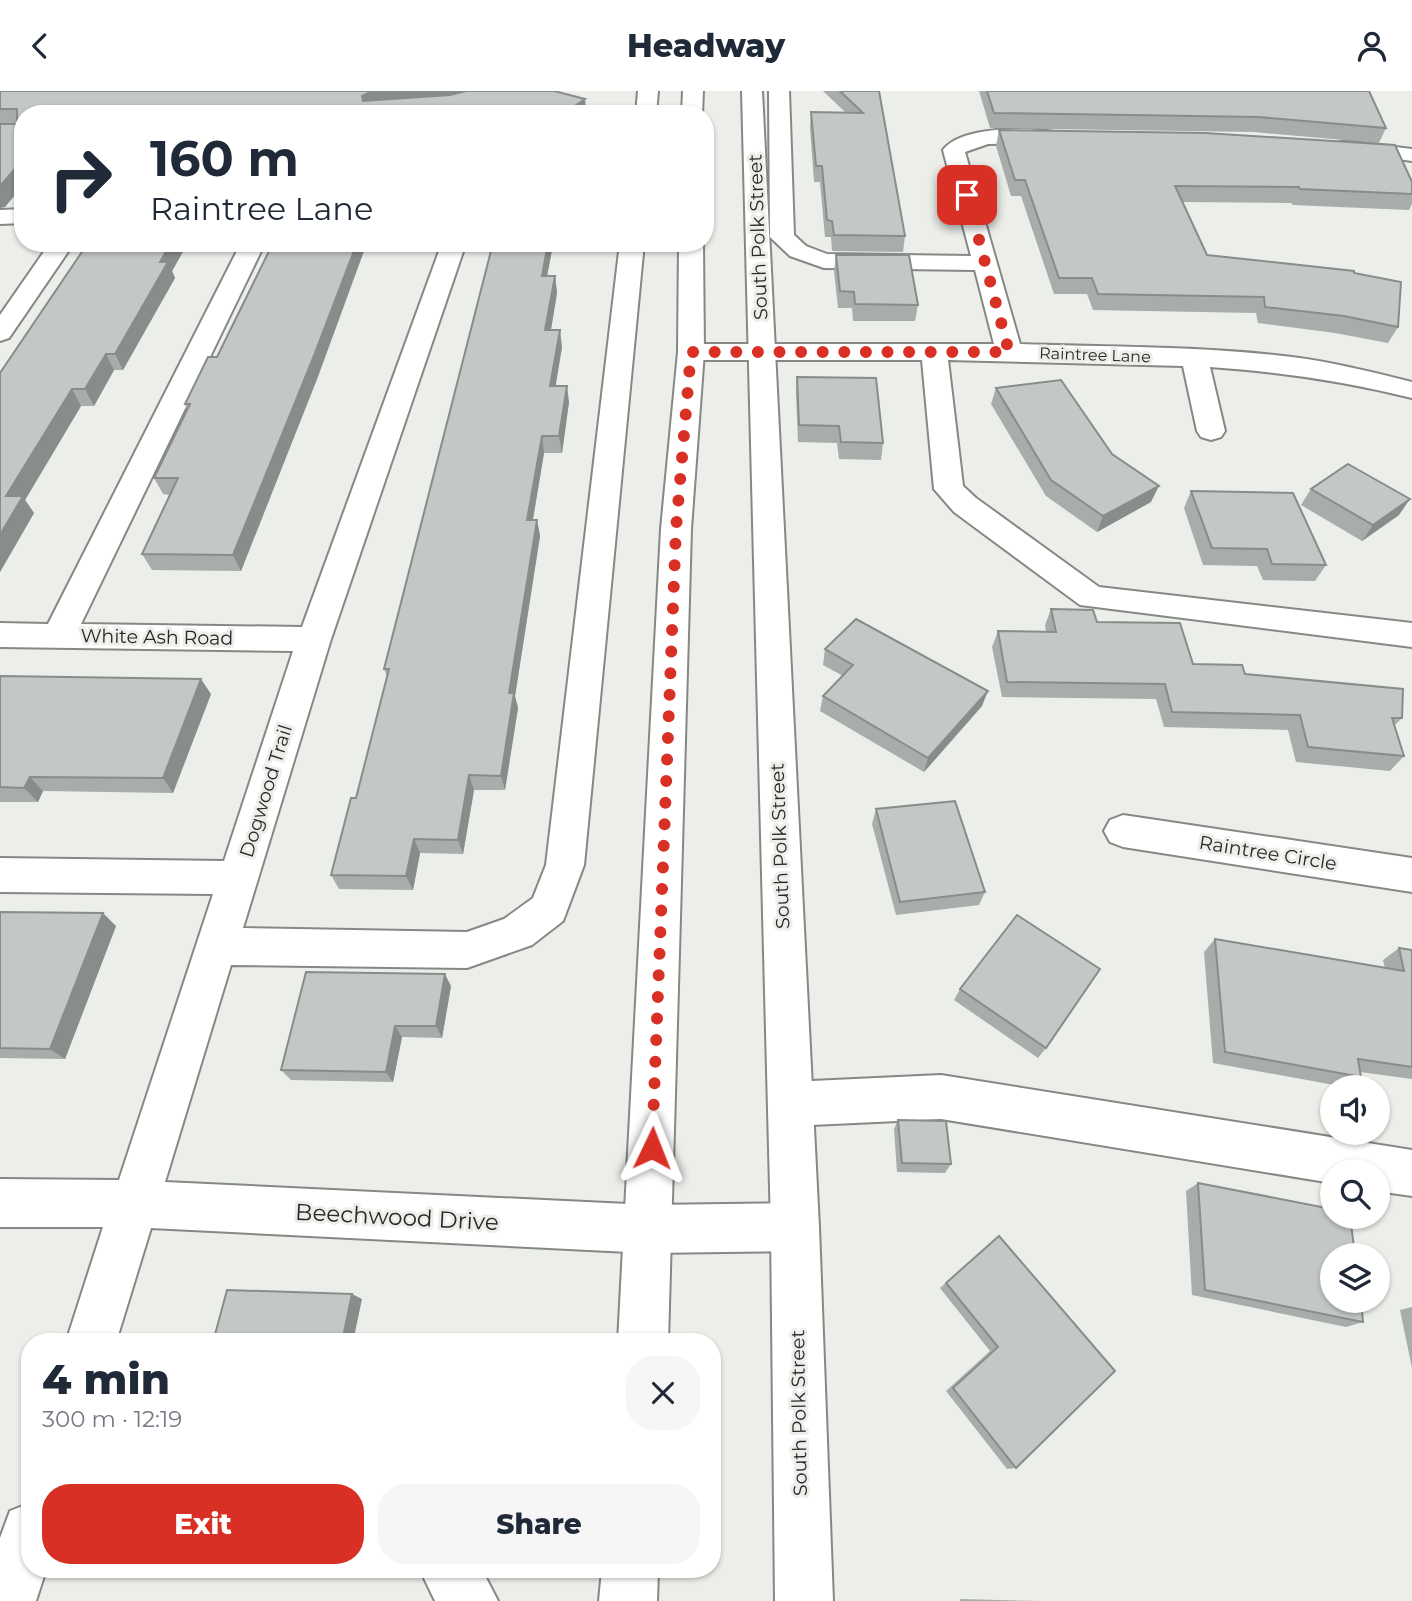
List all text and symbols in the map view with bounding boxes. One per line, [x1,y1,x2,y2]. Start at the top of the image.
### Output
text: Headway [627,26,785,65]
icon: back [21,27,59,65]
icon: person [1353,27,1391,65]
text: 160 m [150,129,299,188]
icon: right [35,133,126,224]
street label: South Polk Street [744,153,772,320]
pin [937,165,997,225]
icon: arrive [948,176,986,214]
text: Raintree Lane [150,189,373,228]
street label: Raintree Lane [1039,344,1151,366]
street label: White Ash Road [80,624,234,650]
street label: Dogwood Trail [235,722,297,860]
street label: South Polk Street [766,762,794,929]
street label: Raintree Circle [1198,831,1338,875]
map controls [1320,1075,1390,1313]
button: sound [1320,1075,1390,1145]
position arrow [615,1111,689,1185]
button: search [1320,1159,1390,1229]
street label: Beechwood Drive [295,1198,499,1236]
button: layers [1320,1243,1390,1313]
street label: South Polk Street [786,1329,812,1496]
text: 4 min [42,1353,170,1405]
button: close [626,1356,700,1430]
text: 300 m · 12:19 [42,1405,182,1433]
button: Exit [42,1484,364,1564]
button: Share [378,1484,700,1564]

